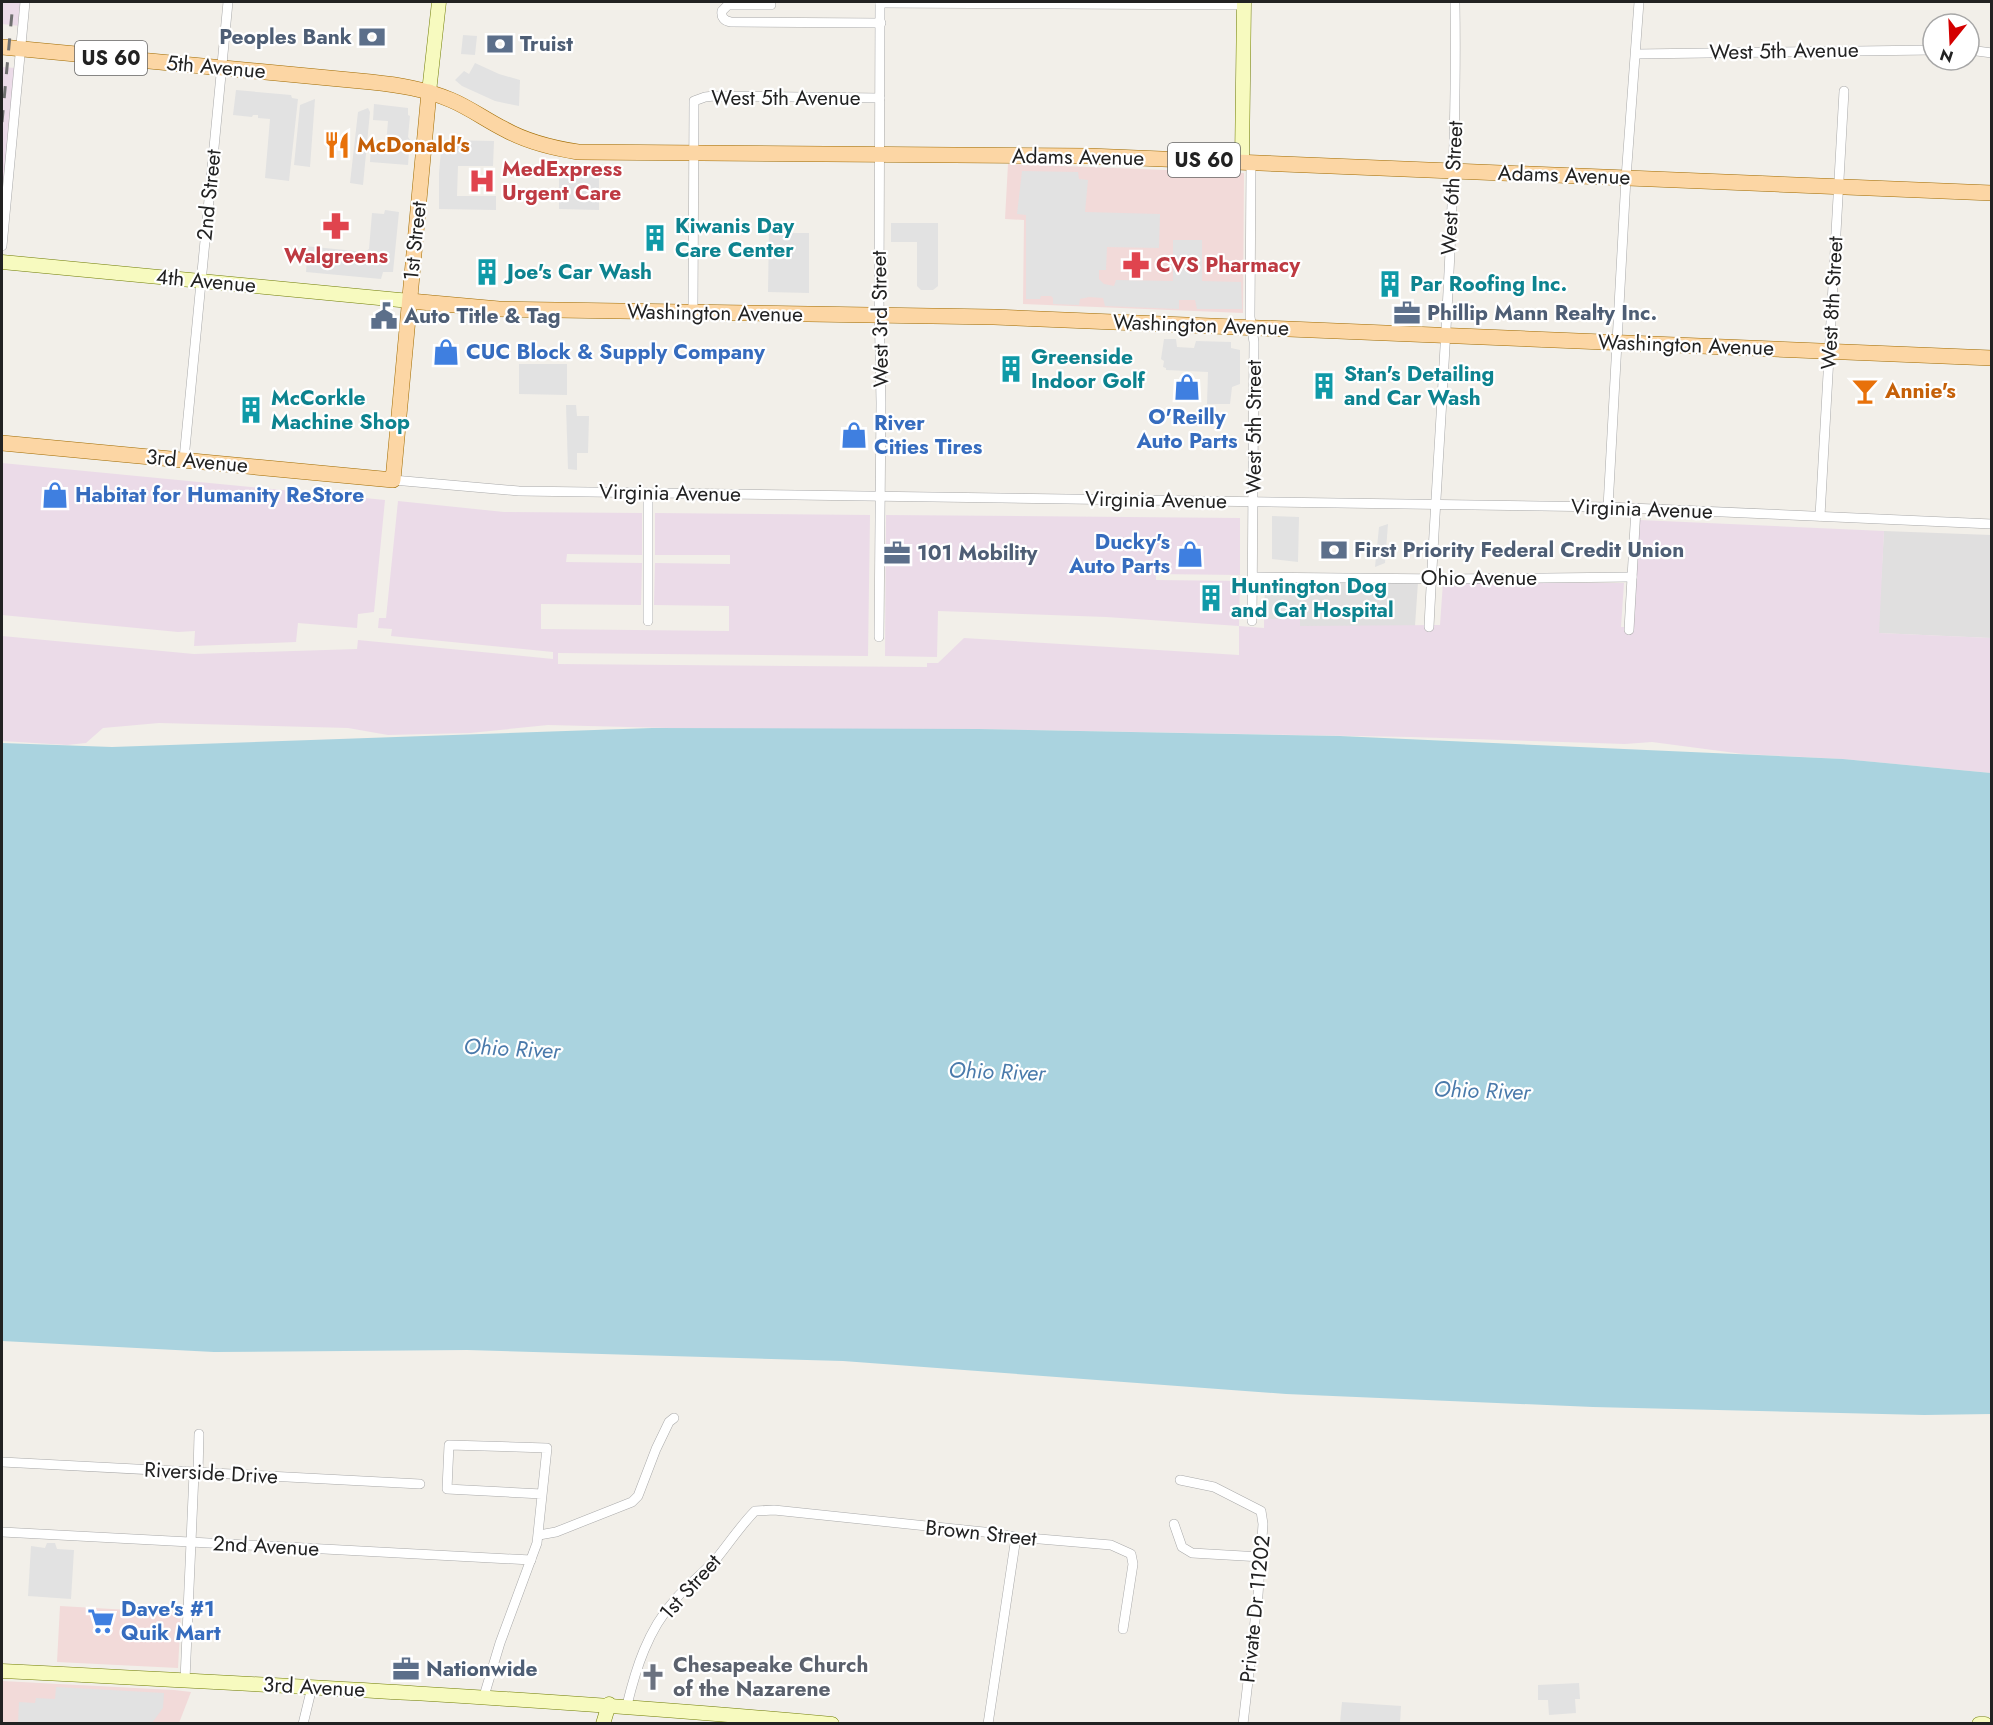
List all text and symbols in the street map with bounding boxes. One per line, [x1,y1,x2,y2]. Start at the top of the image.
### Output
north arrow [1921,12,1981,72]
place label: Peoples Bank [219,22,352,52]
bank icon: Peoples Bank [357,22,387,52]
bank icon: Truist [485,29,515,59]
place label: Truist [520,29,573,59]
street label: West 5th Avenue [1709,35,1859,67]
road number: US 60 [75,41,147,75]
text: N [1937,43,1956,69]
street label: 5th Avenue [165,48,267,86]
street label: West 5th Avenue [711,83,861,113]
street label: West 6th Street [1434,120,1470,256]
restaurant icon: McDonald's [322,130,352,160]
place label: McDonald's [357,130,470,160]
street label: Adams Avenue [1011,141,1145,173]
road number: US 60 [1168,143,1240,177]
street label: 2nd Street [189,148,229,242]
place label: MedExpress Urgent Care [502,154,622,208]
street label: Adams Avenue [1497,158,1631,192]
hospital icon: MedExpress Urgent Care [467,166,497,196]
street label: 1st Street [396,200,434,282]
pharmacy icon: Walgreens [321,211,351,241]
place label: Kiwanis Day Care Center [675,211,795,265]
building icon: Kiwanis Day Care Center [640,223,670,253]
street label: West 8th Street [1814,235,1850,371]
place label: Walgreens [284,241,388,271]
street label: West 3rd Street [864,250,896,388]
pharmacy icon: CVS Pharmacy [1121,250,1151,280]
place label: CVS Pharmacy [1156,250,1301,280]
building icon: Joe's Car Wash [472,257,502,287]
place label: Joe's Car Wash [503,257,652,287]
street label: 4th Avenue [155,262,257,300]
building icon: Par Roofing Inc. [1375,269,1405,299]
place label: Par Roofing Inc. [1410,269,1567,299]
street label: Washington Avenue [627,296,803,330]
office icon: Phillip Mann Realty Inc. [1392,298,1422,328]
place label: Phillip Mann Realty Inc. [1427,298,1657,328]
public building icon: Auto Title & Tag [369,301,399,331]
place label: Auto Title & Tag [403,301,561,331]
street label: Washington Avenue [1113,307,1290,343]
street label: Washington Avenue [1598,327,1775,363]
shop icon: CUC Block & Supply Company [431,337,461,367]
place label: CUC Block & Supply Company [466,337,766,367]
place label: Greenside Indoor Golf [1031,342,1146,396]
building icon: Greenside Indoor Golf [996,354,1026,384]
place label: Stan's Detailing and Car Wash [1344,359,1494,413]
street label: West 5th Street [1239,360,1269,494]
building icon: Stan's Detailing and Car Wash [1309,371,1339,401]
shop icon: O'Reilly Auto Parts [1172,372,1202,402]
bar icon: Annie's [1850,376,1880,406]
place label: Annie's [1884,376,1956,406]
place label: McCorkle Machine Shop [271,383,410,437]
building icon: McCorkle Machine Shop [236,395,266,425]
place label: O'Reilly Auto Parts [1135,402,1238,456]
place label: River Cities Tires [874,408,983,462]
shop icon: River Cities Tires [839,420,869,450]
street label: 3rd Avenue [145,442,249,480]
street label: Virginia Avenue [599,477,741,509]
shop icon: Habitat for Humanity ReStore [40,480,70,510]
place label: Habitat for Humanity ReStore [75,480,364,510]
street label: Virginia Avenue [1085,484,1227,516]
street label: Virginia Avenue [1571,492,1714,526]
place label: Ducky's Auto Parts [1068,527,1170,581]
bank icon: First Priority Federal Credit Union [1319,535,1349,565]
place label: First Priority Federal Credit Union [1354,535,1684,565]
office icon: 101 Mobility [882,538,912,568]
place label: 101 Mobility [917,538,1039,568]
shop icon: Ducky's Auto Parts [1175,539,1205,569]
street label: Ohio Avenue [1421,563,1537,593]
place label: Huntington Dog and Cat Hospital [1231,571,1394,625]
building icon: Huntington Dog and Cat Hospital [1196,583,1226,613]
water label: Ohio River [463,1029,563,1067]
water label: Ohio River [948,1053,1048,1089]
water label: Ohio River [1433,1072,1533,1108]
street label: Riverside Drive [143,1455,279,1491]
street label: Brown Street [924,1512,1038,1554]
street label: 2nd Avenue [212,1528,320,1564]
street label: Private Dr 11202 [1232,1534,1278,1684]
street label: 1st Street [652,1547,728,1627]
place label: Dave's #1 Quik Mart [121,1594,221,1648]
supermarket icon: Dave's #1 Quik Mart [86,1606,116,1636]
place label: Chesapeake Church of the Nazarene [673,1650,868,1704]
office icon: Nationwide [391,1654,421,1684]
place label: Nationwide [426,1654,538,1684]
church icon: Chesapeake Church of the Nazarene [638,1662,668,1692]
street label: 3rd Avenue [262,1669,366,1705]

